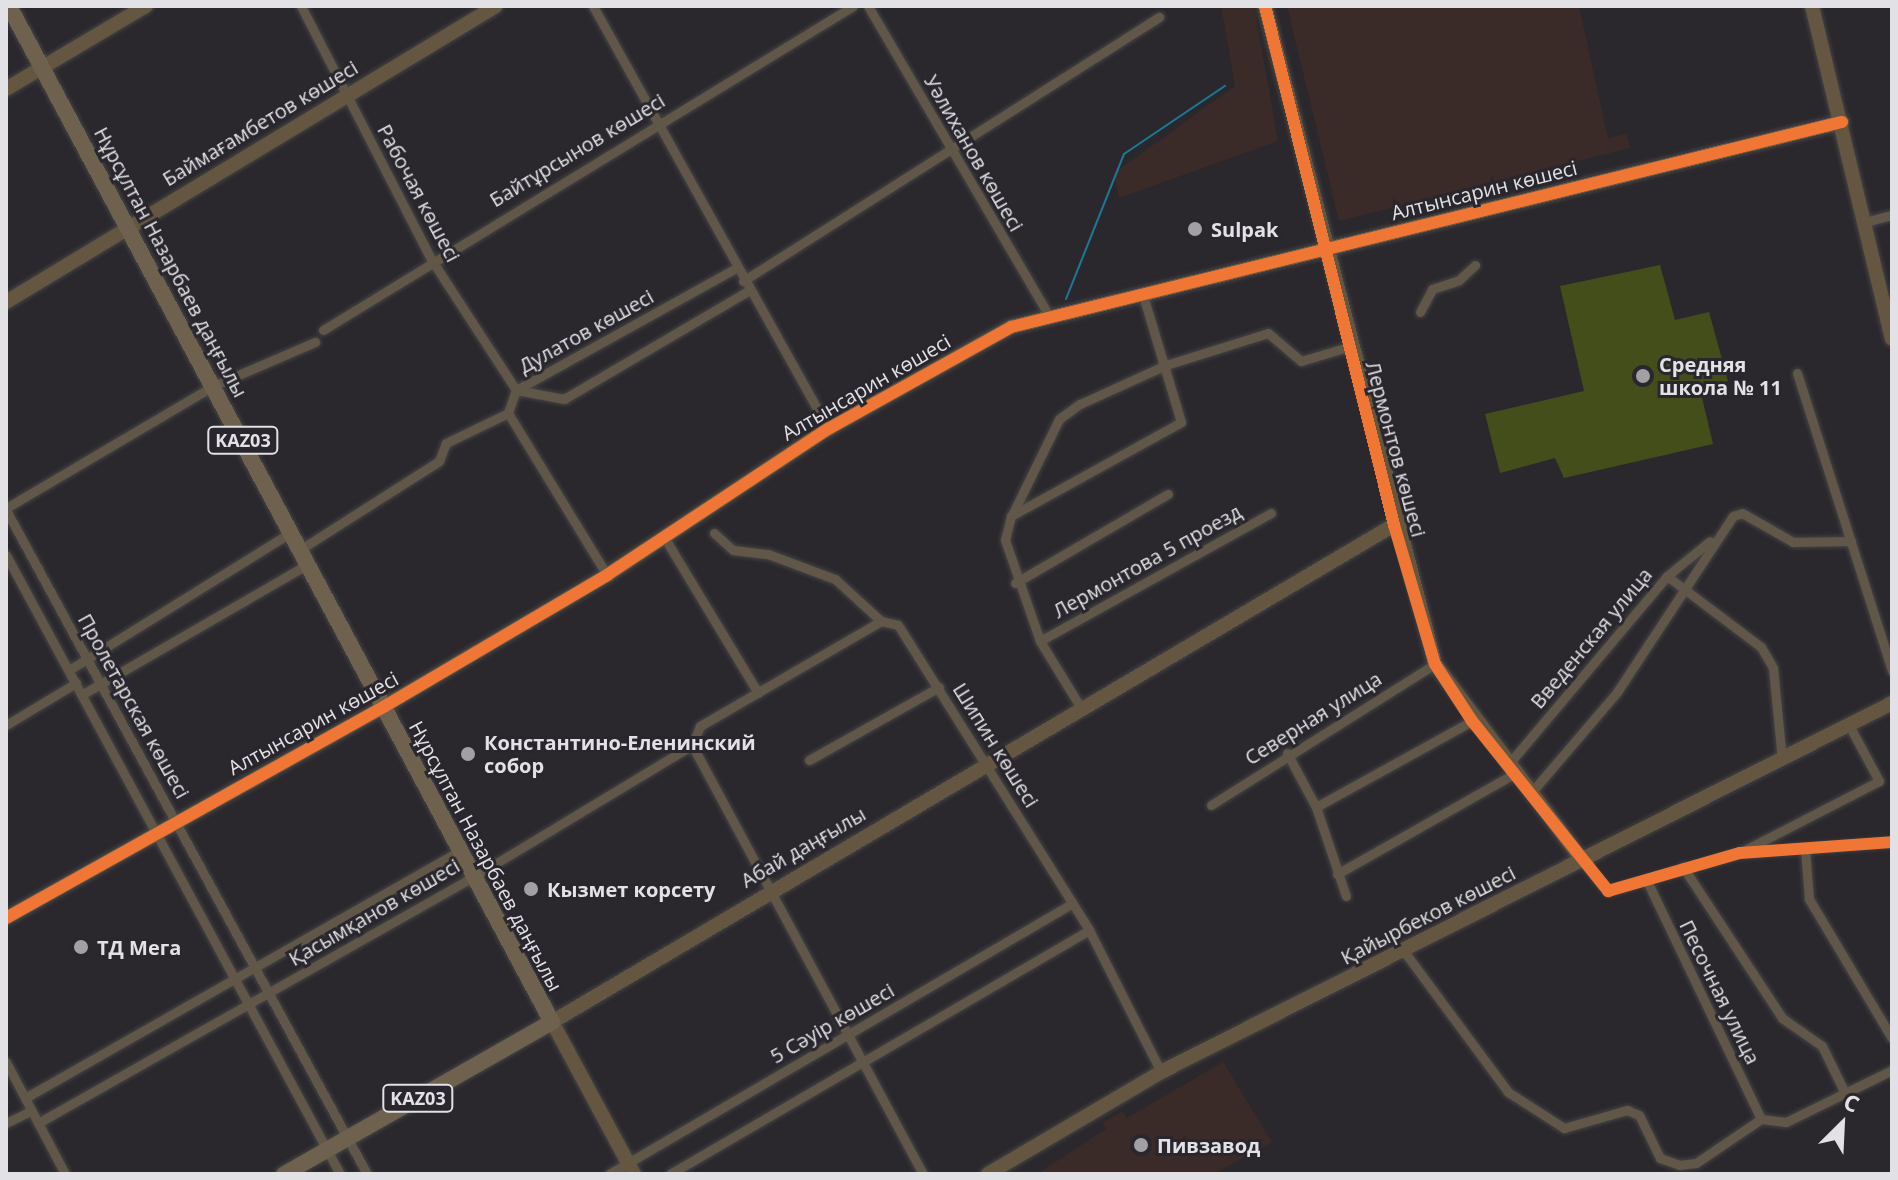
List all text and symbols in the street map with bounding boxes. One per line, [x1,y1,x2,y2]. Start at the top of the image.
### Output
street label: Баймағамбетов көшесі [158,55,362,191]
street label: Уәлиханов көшесі [919,70,1029,236]
street label: Байтұрсынов көшесі [485,88,669,212]
street label: Рабочая көшесі [373,120,465,266]
street label: Нұрсұлтан Назарбаев даңғылы [89,123,253,401]
street label: Алтынсарин көшесі [1388,155,1580,225]
place label: Sulpak [1211,217,1278,241]
marker: Sulpak [1186,220,1204,238]
street label: Дулатов көшесі [514,284,658,378]
street label: Алтынсарин көшесі [777,329,955,445]
place label: Средняя школа № 11 [1659,352,1782,399]
street label: Лермонтов көшесі [1361,358,1431,540]
marker: Средняя школа № 11 [1634,367,1652,385]
road number: KАZ03 [207,426,279,454]
street label: Лермонтова 5 проезд [1049,499,1245,623]
street label: Введенская улица [1525,563,1657,713]
street label: Пролетарская көшесі [73,609,195,803]
street label: Алтынсарин көшесі [224,666,402,780]
street label: Северная улица [1240,666,1386,770]
street label: Шипин көшесі [948,678,1044,812]
street label: Нұрсұлтан Назарбаев даңғылы [404,717,568,995]
place label: Константино-Еленинский собор [484,730,756,777]
marker: Константино-Еленинский собор [459,745,477,763]
street label: Абай даңғылы [736,802,870,892]
street label: Қасымқанов көшесі [284,853,464,971]
street label: Қайырбеков көшесі [1337,861,1519,969]
place label: Кызмет корсету [547,877,715,901]
marker: Кызмет корсету [522,880,540,898]
street label: Песочная улица [1675,916,1765,1068]
place label: ТД Мега [97,935,181,959]
marker: ТД Мега [72,938,90,956]
street label: 5 Сәуір көшесі [766,978,898,1068]
road number: KАZ03 [382,1084,454,1112]
north arrow [1802,1084,1882,1164]
text: С [1839,1086,1864,1119]
place label: Пивзавод [1157,1133,1260,1157]
marker: Пивзавод [1132,1136,1150,1154]

